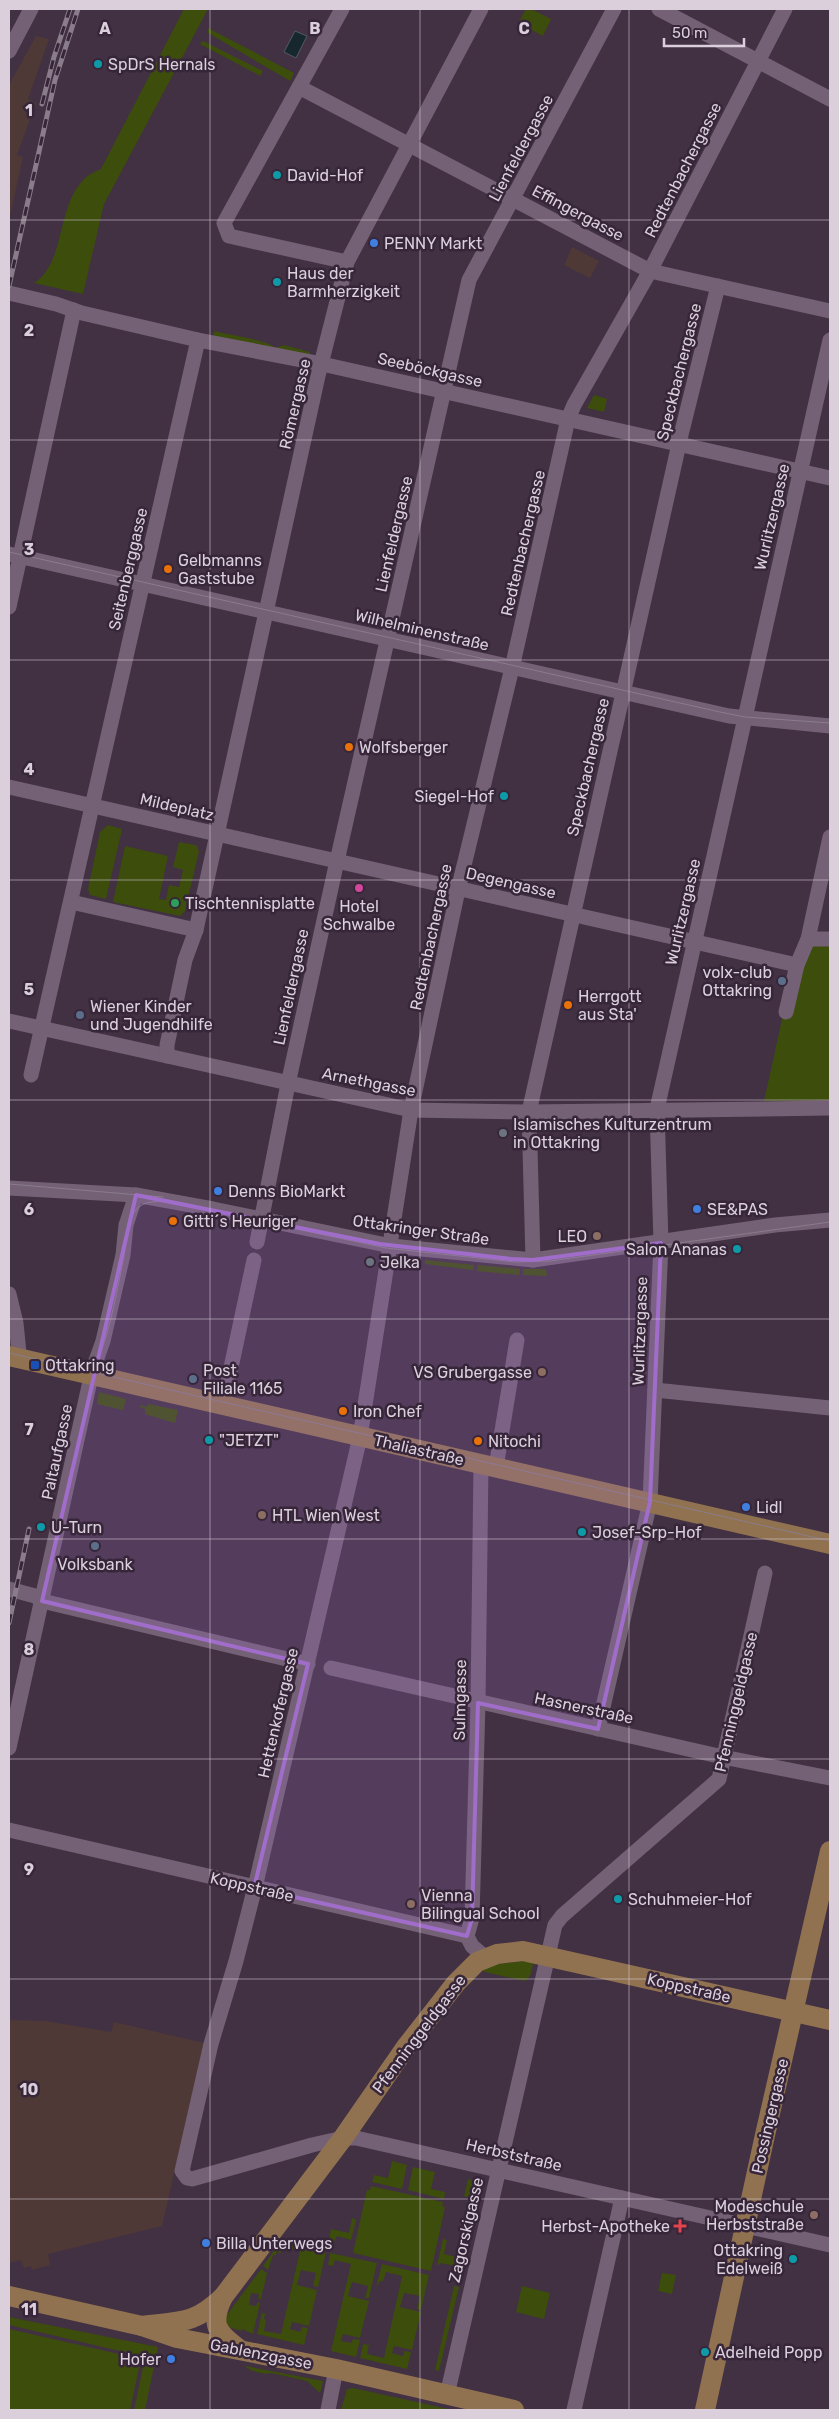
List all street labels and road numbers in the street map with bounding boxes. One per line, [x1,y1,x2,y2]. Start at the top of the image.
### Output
street label: Lienfeldergasse [485,91,557,205]
street label: Redtenbachergasse [641,99,725,241]
street label: Effingergasse [529,181,627,245]
street label: Speckbachergasse [653,301,705,443]
street label: Seeböckgasse [376,349,484,391]
street label: Römergasse [275,357,315,451]
street label: Wurlitzergasse [750,462,794,572]
street label: Redtenbachergasse [497,468,549,618]
street label: Lienfeldergasse [371,474,417,594]
street label: Seitenberggasse [105,506,151,632]
street label: Wilhelminenstraße [353,605,491,655]
street label: Speckbachergasse [563,696,613,838]
street label: Mildeplatz [138,789,216,825]
street label: Wurlitzergasse [661,857,705,967]
street label: Redtenbachergasse [406,862,456,1012]
street label: Degengasse [464,863,558,903]
street label: Lienfeldergasse [269,927,313,1047]
street label: Arnethgasse [321,1064,418,1100]
street label: Ottakringer Straße [352,1211,490,1249]
street label: Wurlitzergasse [629,1276,651,1386]
street label: Paltaufgasse [38,1402,76,1502]
street label: Thaliastraße [372,1430,466,1470]
street label: Pfenninggeldgasse [711,1630,761,1774]
street label: Hettenkofergasse [254,1646,302,1780]
street label: Sulmgasse [450,1659,470,1741]
street label: Hasnerstraße [533,1688,635,1728]
street label: Koppstraße [208,1868,296,1906]
street label: Koppstraße [645,1969,733,2007]
street label: Pfenninggeldgasse [368,1971,470,2097]
street label: Possingergasse [748,2057,792,2175]
street label: Herbststraße [464,2135,564,2175]
street label: Zagorskigasse [445,2176,487,2284]
street label: Gablenzgasse [208,2335,314,2373]

